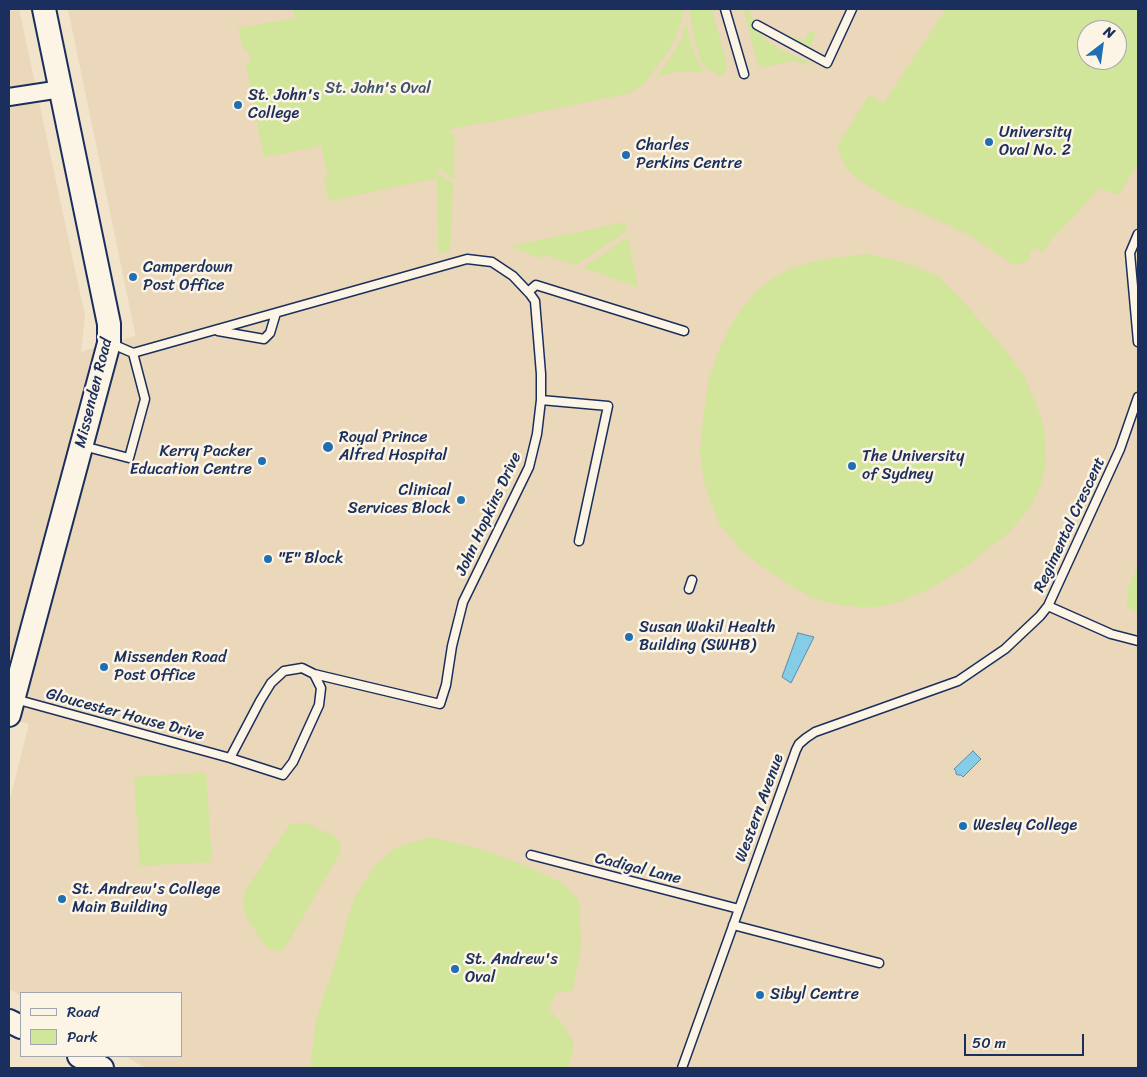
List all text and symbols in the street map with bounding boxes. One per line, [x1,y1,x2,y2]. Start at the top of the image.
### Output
text: N [1099,19,1120,46]
north arrow [1077,20,1127,70]
park label: St. John's Oval [325,79,431,99]
place label: St. John's College [248,86,319,124]
marker: St. John's College [232,99,244,111]
place label: University Oval No. 2 [999,123,1072,161]
place label: Charles Perkins Centre [636,136,742,174]
marker: University Oval No. 2 [983,136,995,148]
marker: Charles Perkins Centre [620,149,632,161]
place label: Camperdown Post Office [143,258,233,296]
marker: Camperdown Post Office [127,271,139,283]
street label: Missenden Road [71,336,117,450]
place label: Royal Prince Alfred Hospital [339,428,447,466]
marker: Royal Prince Alfred Hospital [321,440,335,454]
place label: Kerry Packer Education Centre [130,442,252,480]
place label: The University of Sydney [862,447,964,485]
street label: John Hopkins Drive [452,449,526,579]
street label: Regimental Crescent [1030,454,1110,596]
marker: Kerry Packer Education Centre [256,455,268,467]
marker: The University of Sydney [846,460,858,472]
place label: Clinical Services Block [348,481,451,519]
marker: Clinical Services Block [455,494,467,506]
place label: "E" Block [278,549,343,569]
marker: "E" Block [262,553,274,565]
place label: Susan Wakil Health Building (SWHB) [639,618,775,656]
marker: Susan Wakil Health Building (SWHB) [623,631,635,643]
place label: Missenden Road Post Office [114,648,226,686]
marker: Missenden Road Post Office [98,661,110,673]
street label: Gloucester House Drive [44,685,206,745]
street label: Western Avenue [732,751,788,865]
place label: Wesley College [973,816,1077,836]
marker: Wesley College [957,820,969,832]
street label: Cadigal Lane [593,849,683,889]
place label: St. Andrew's College Main Building [72,880,220,918]
marker: St. Andrew's College Main Building [56,893,68,905]
place label: St. Andrew's Oval [465,950,558,988]
marker: St. Andrew's Oval [449,963,461,975]
place label: Sibyl Centre [770,985,859,1005]
marker: Sibyl Centre [754,989,766,1001]
legend [20,992,182,1057]
text: Road [67,999,99,1025]
text: Park [67,1024,98,1050]
scale bar [967,1024,1087,1056]
text: 50 m [972,1030,1006,1056]

